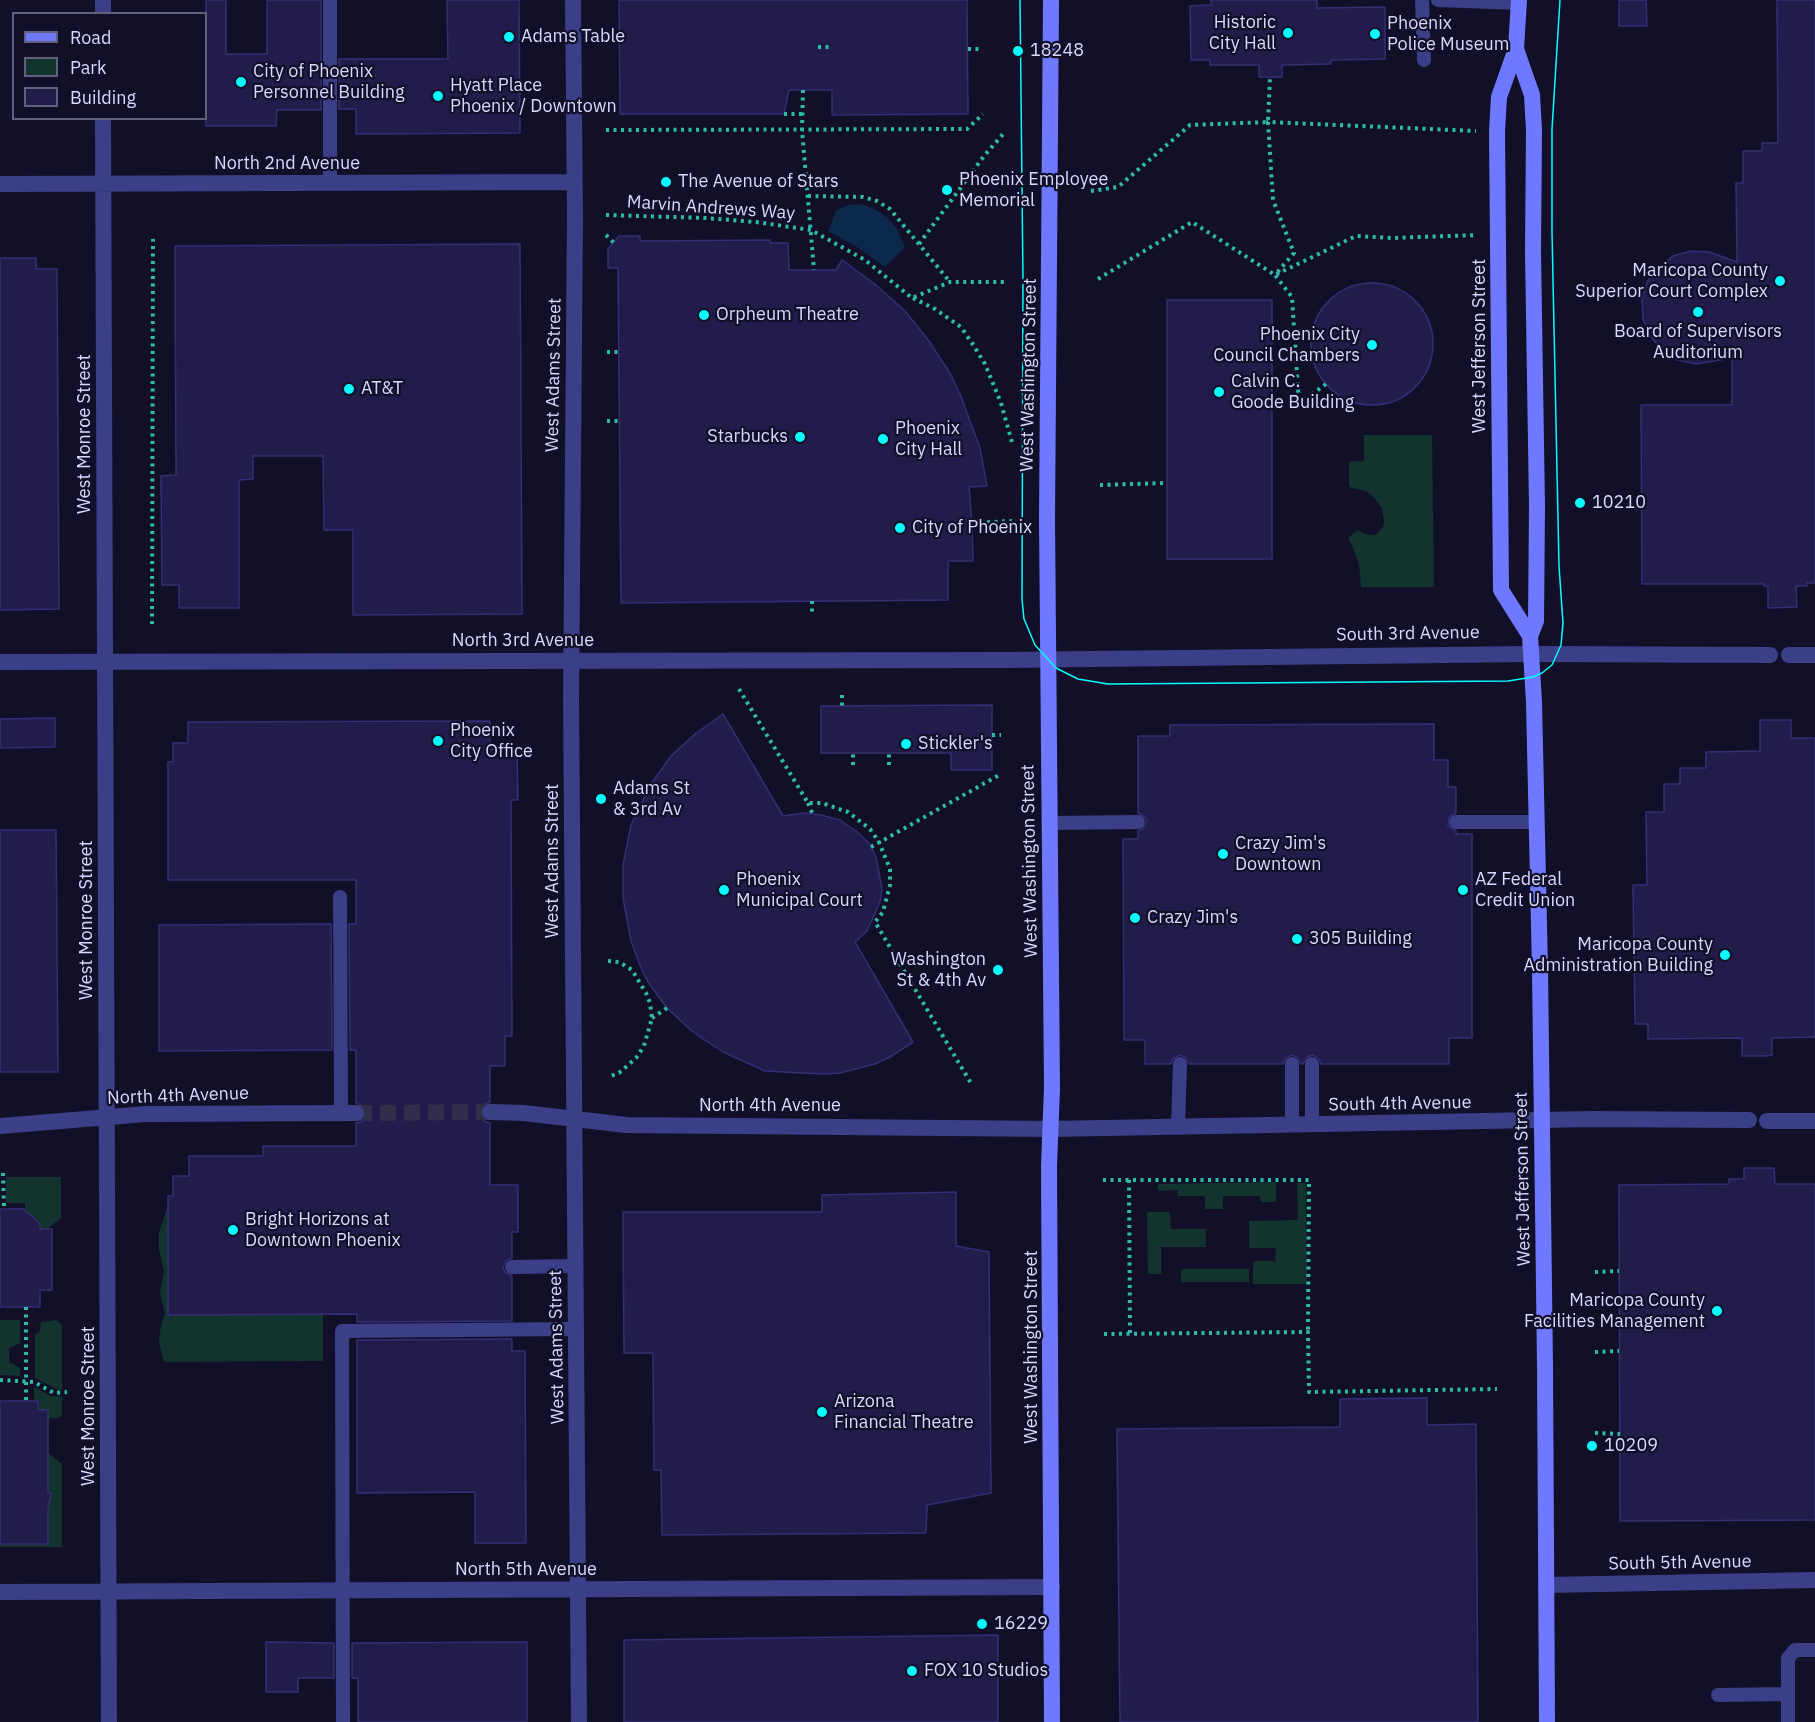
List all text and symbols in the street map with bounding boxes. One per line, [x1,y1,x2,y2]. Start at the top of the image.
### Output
legend [12,12,207,120]
place label: Historic City Hall [1209,12,1276,54]
place label: Phoenix Police Museum [1387,13,1510,56]
text: Road [70,26,111,49]
place label: Adams Table [521,26,625,48]
marker: Historic City Hall [1281,26,1295,40]
marker: Phoenix Police Museum [1368,27,1382,41]
marker: Adams Table [502,30,516,44]
place label: 18248 [1030,40,1084,62]
marker: 18248 [1011,44,1025,58]
text: Park [70,56,106,79]
place label: City of Phoenix Personnel Building [253,61,404,104]
marker: City of Phoenix Personnel Building [234,75,248,89]
place label: Hyatt Place Phoenix / Downtown [450,75,617,118]
text: Building [70,86,136,109]
marker: Hyatt Place Phoenix / Downtown [431,89,445,103]
street label: North 2nd Avenue [214,153,360,175]
place label: Phoenix Employee Memorial [959,169,1108,212]
place label: The Avenue of Stars [678,171,839,193]
marker: The Avenue of Stars [659,175,673,189]
marker: Phoenix Employee Memorial [940,183,954,197]
street label: Marvin Andrews Way [626,191,796,225]
street label: West Jefferson Street [1469,259,1491,433]
place label: Maricopa County Superior Court Complex [1575,260,1768,302]
marker: Maricopa County Superior Court Complex [1773,274,1787,288]
street label: West Washington Street [1017,278,1041,472]
street label: West Adams Street [542,298,566,452]
place label: Orpheum Theatre [716,304,859,326]
marker: Board of Supervisors Auditorium [1691,305,1705,319]
marker: Orpheum Theatre [697,308,711,322]
place label: Board of Supervisors Auditorium [1614,321,1782,364]
place label: Phoenix City Council Chambers [1213,324,1360,366]
marker: Phoenix City Council Chambers [1365,338,1379,352]
street label: West Monroe Street [74,354,96,514]
place label: Calvin C. Goode Building [1231,371,1354,413]
place label: AT&T [361,378,403,400]
marker: AT&T [342,382,356,396]
marker: Calvin C. Goode Building [1212,385,1226,399]
place label: Phoenix City Hall [895,418,962,460]
place label: Starbucks [707,426,788,448]
marker: Starbucks [793,430,807,444]
marker: Phoenix City Hall [876,432,890,446]
place label: 10210 [1592,492,1646,514]
marker: 10210 [1573,496,1587,510]
place label: City of Phoenix [912,517,1032,539]
marker: City of Phoenix [893,521,907,535]
street label: South 3rd Avenue [1336,622,1480,646]
street label: North 3rd Avenue [452,630,594,652]
place label: Phoenix City Office [450,720,533,762]
place label: Stickler's [918,733,993,755]
marker: Phoenix City Office [431,734,445,748]
marker: Stickler's [899,737,913,751]
street label: West Washington Street [1018,764,1042,958]
place label: Adams St & 3rd Av [613,778,690,820]
street label: West Adams Street [542,784,564,938]
marker: Adams St & 3rd Av [594,792,608,806]
place label: Crazy Jim's Downtown [1235,833,1326,876]
street label: West Monroe Street [76,840,98,1000]
marker: Crazy Jim's Downtown [1216,847,1230,861]
place label: Phoenix Municipal Court [736,869,863,912]
place label: AZ Federal Credit Union [1475,869,1575,912]
marker: Phoenix Municipal Court [717,883,731,897]
marker: AZ Federal Credit Union [1456,883,1470,897]
place label: Crazy Jim's [1147,907,1238,929]
marker: Crazy Jim's [1128,911,1142,925]
place label: 305 Building [1309,928,1412,950]
marker: 305 Building [1290,932,1304,946]
place label: Maricopa County Administration Building [1524,934,1713,976]
marker: Maricopa County Administration Building [1718,948,1732,962]
place label: Washington St & 4th Av [891,949,986,992]
marker: Washington St & 4th Av [991,963,1005,977]
street label: North 4th Avenue [107,1083,249,1109]
street label: West Jefferson Street [1511,1091,1535,1267]
street label: South 4th Avenue [1328,1092,1472,1116]
street label: North 4th Avenue [699,1095,841,1117]
place label: Bright Horizons at Downtown Phoenix [245,1209,401,1252]
marker: Bright Horizons at Downtown Phoenix [226,1223,240,1237]
street label: West Washington Street [1021,1250,1043,1444]
street label: West Adams Street [545,1270,569,1424]
place label: Maricopa County Facilities Management [1524,1290,1705,1332]
marker: Maricopa County Facilities Management [1710,1304,1724,1318]
street label: West Monroe Street [78,1326,100,1486]
place label: Arizona Financial Theatre [834,1391,974,1434]
marker: Arizona Financial Theatre [815,1405,829,1419]
place label: 10209 [1604,1435,1658,1457]
marker: 10209 [1585,1439,1599,1453]
street label: South 5th Avenue [1608,1551,1752,1575]
street label: North 5th Avenue [455,1559,597,1581]
place label: 16229 [994,1613,1048,1635]
marker: 16229 [975,1617,989,1631]
place label: FOX 10 Studios [924,1660,1048,1682]
marker: FOX 10 Studios [905,1664,919,1678]

